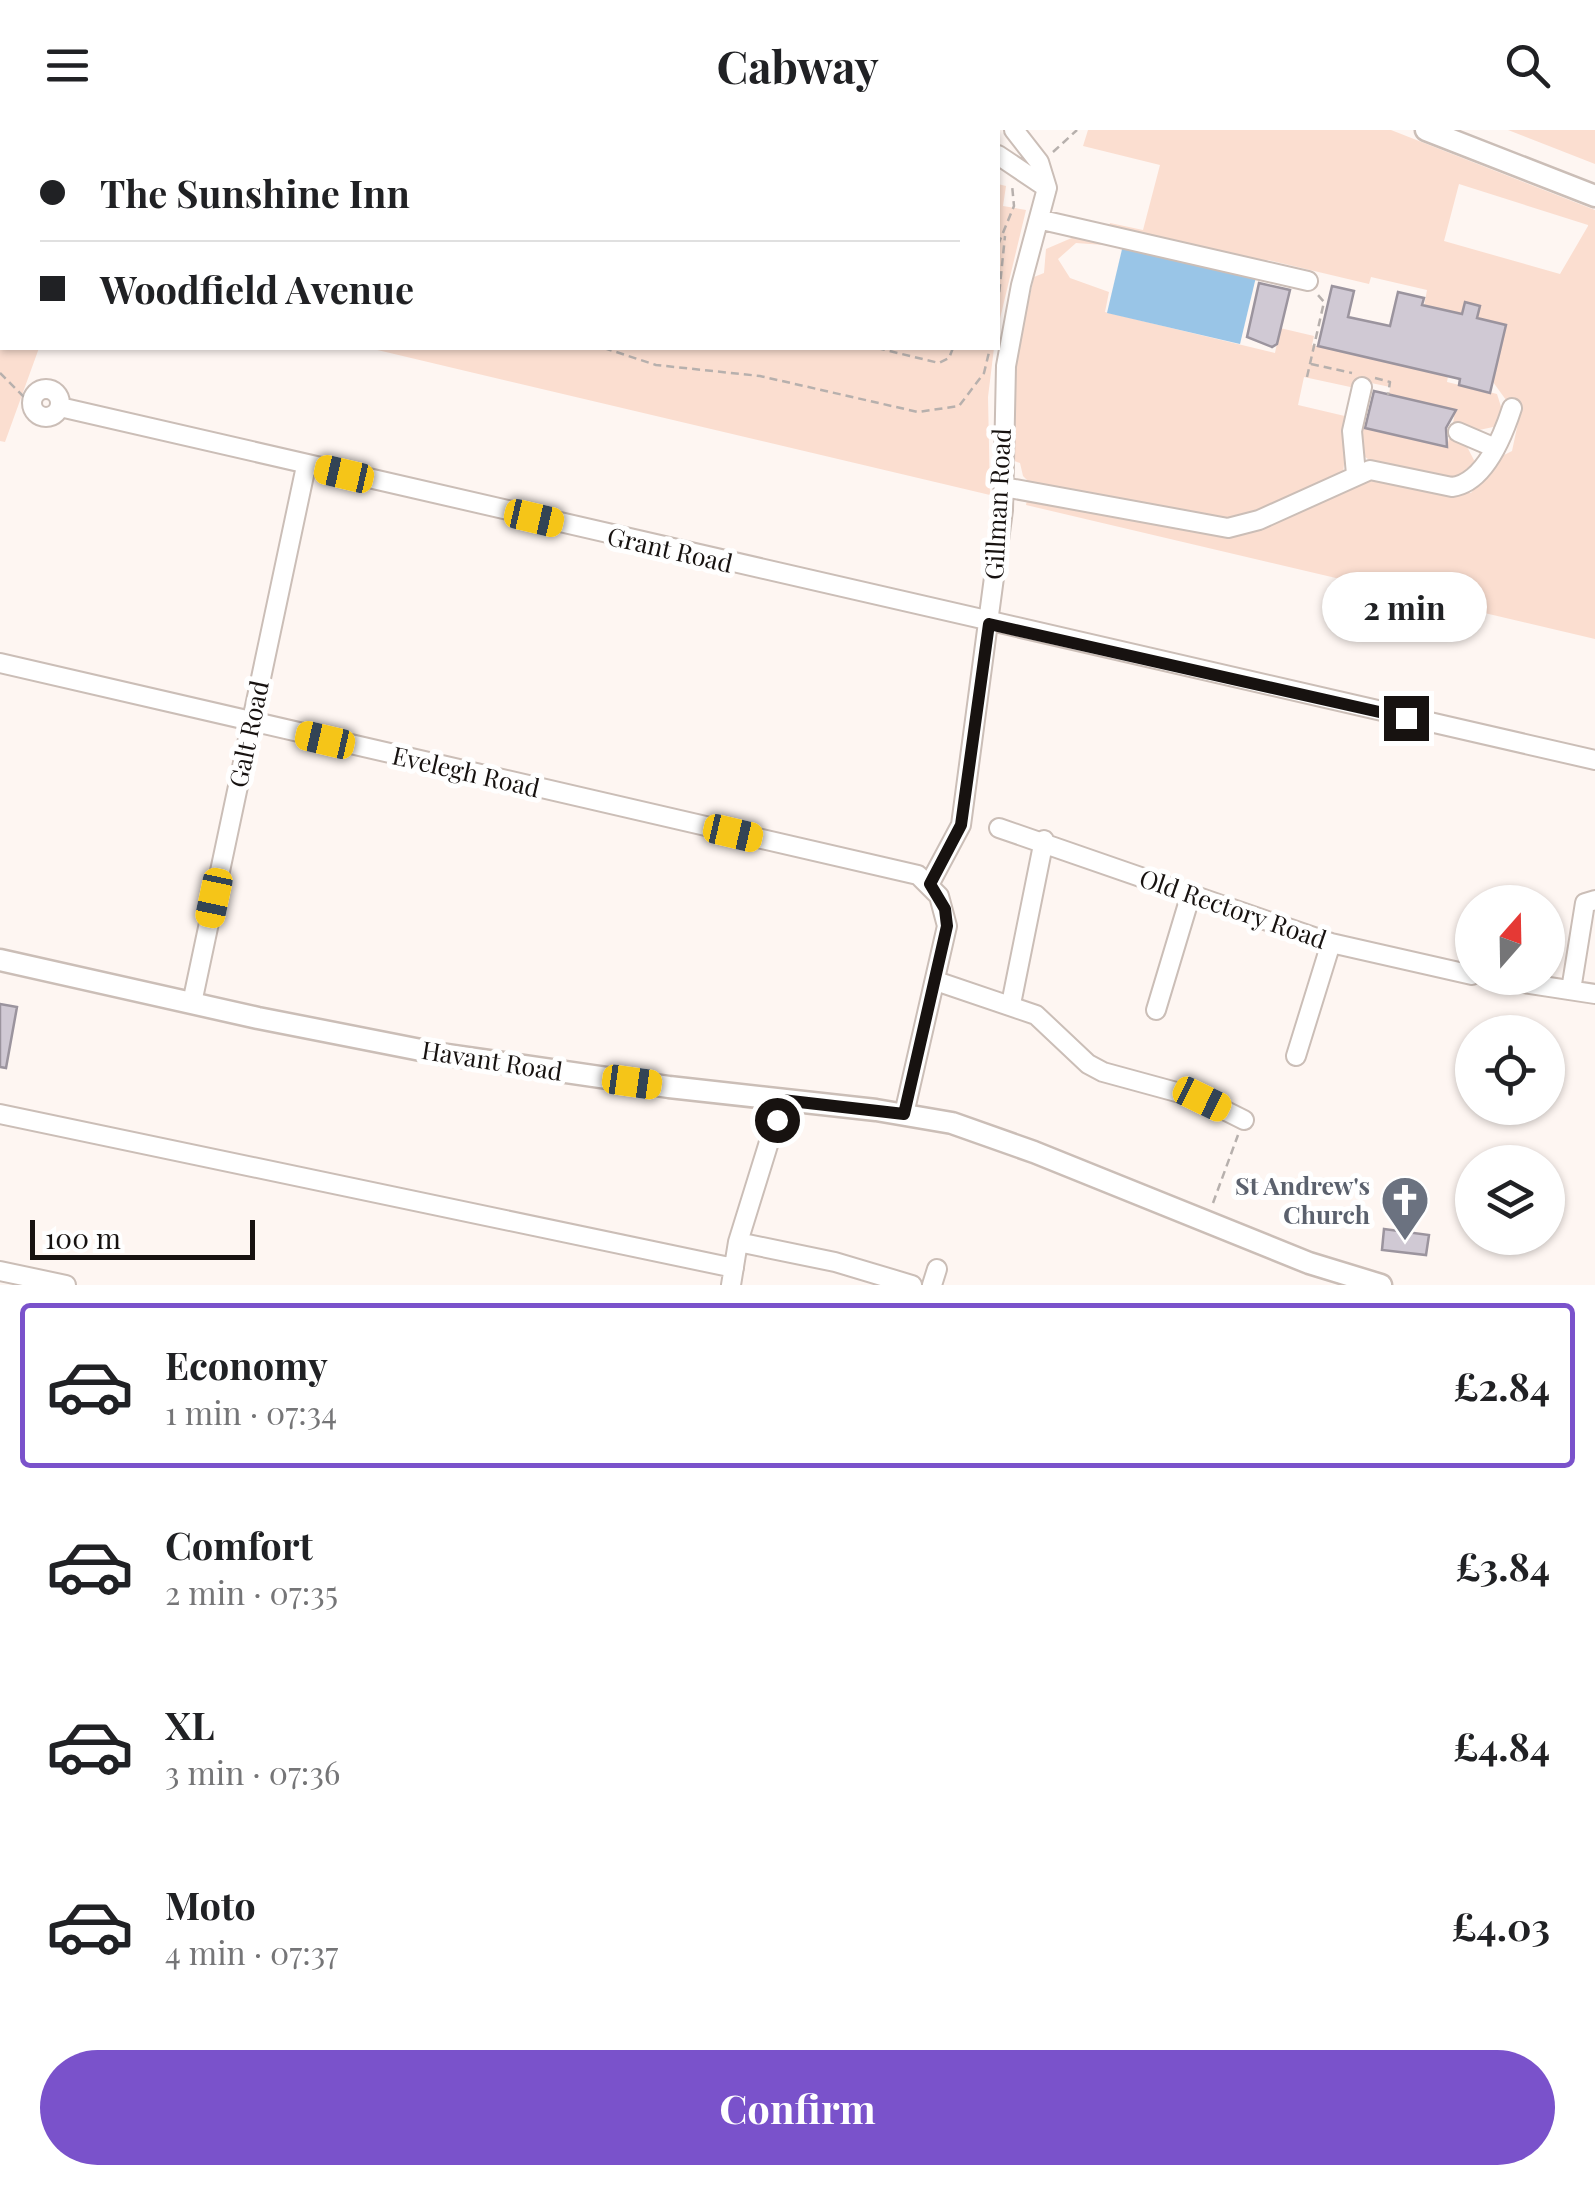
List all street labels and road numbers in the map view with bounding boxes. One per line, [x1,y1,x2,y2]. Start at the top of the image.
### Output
street label: Gillman Road [976,427,1017,581]
street label: Grant Road [604,518,736,579]
street label: Galt Road [220,677,275,790]
street label: Evelegh Road [389,738,543,804]
street label: Old Rectory Road [1136,860,1331,955]
street label: Havant Road [419,1032,565,1087]

